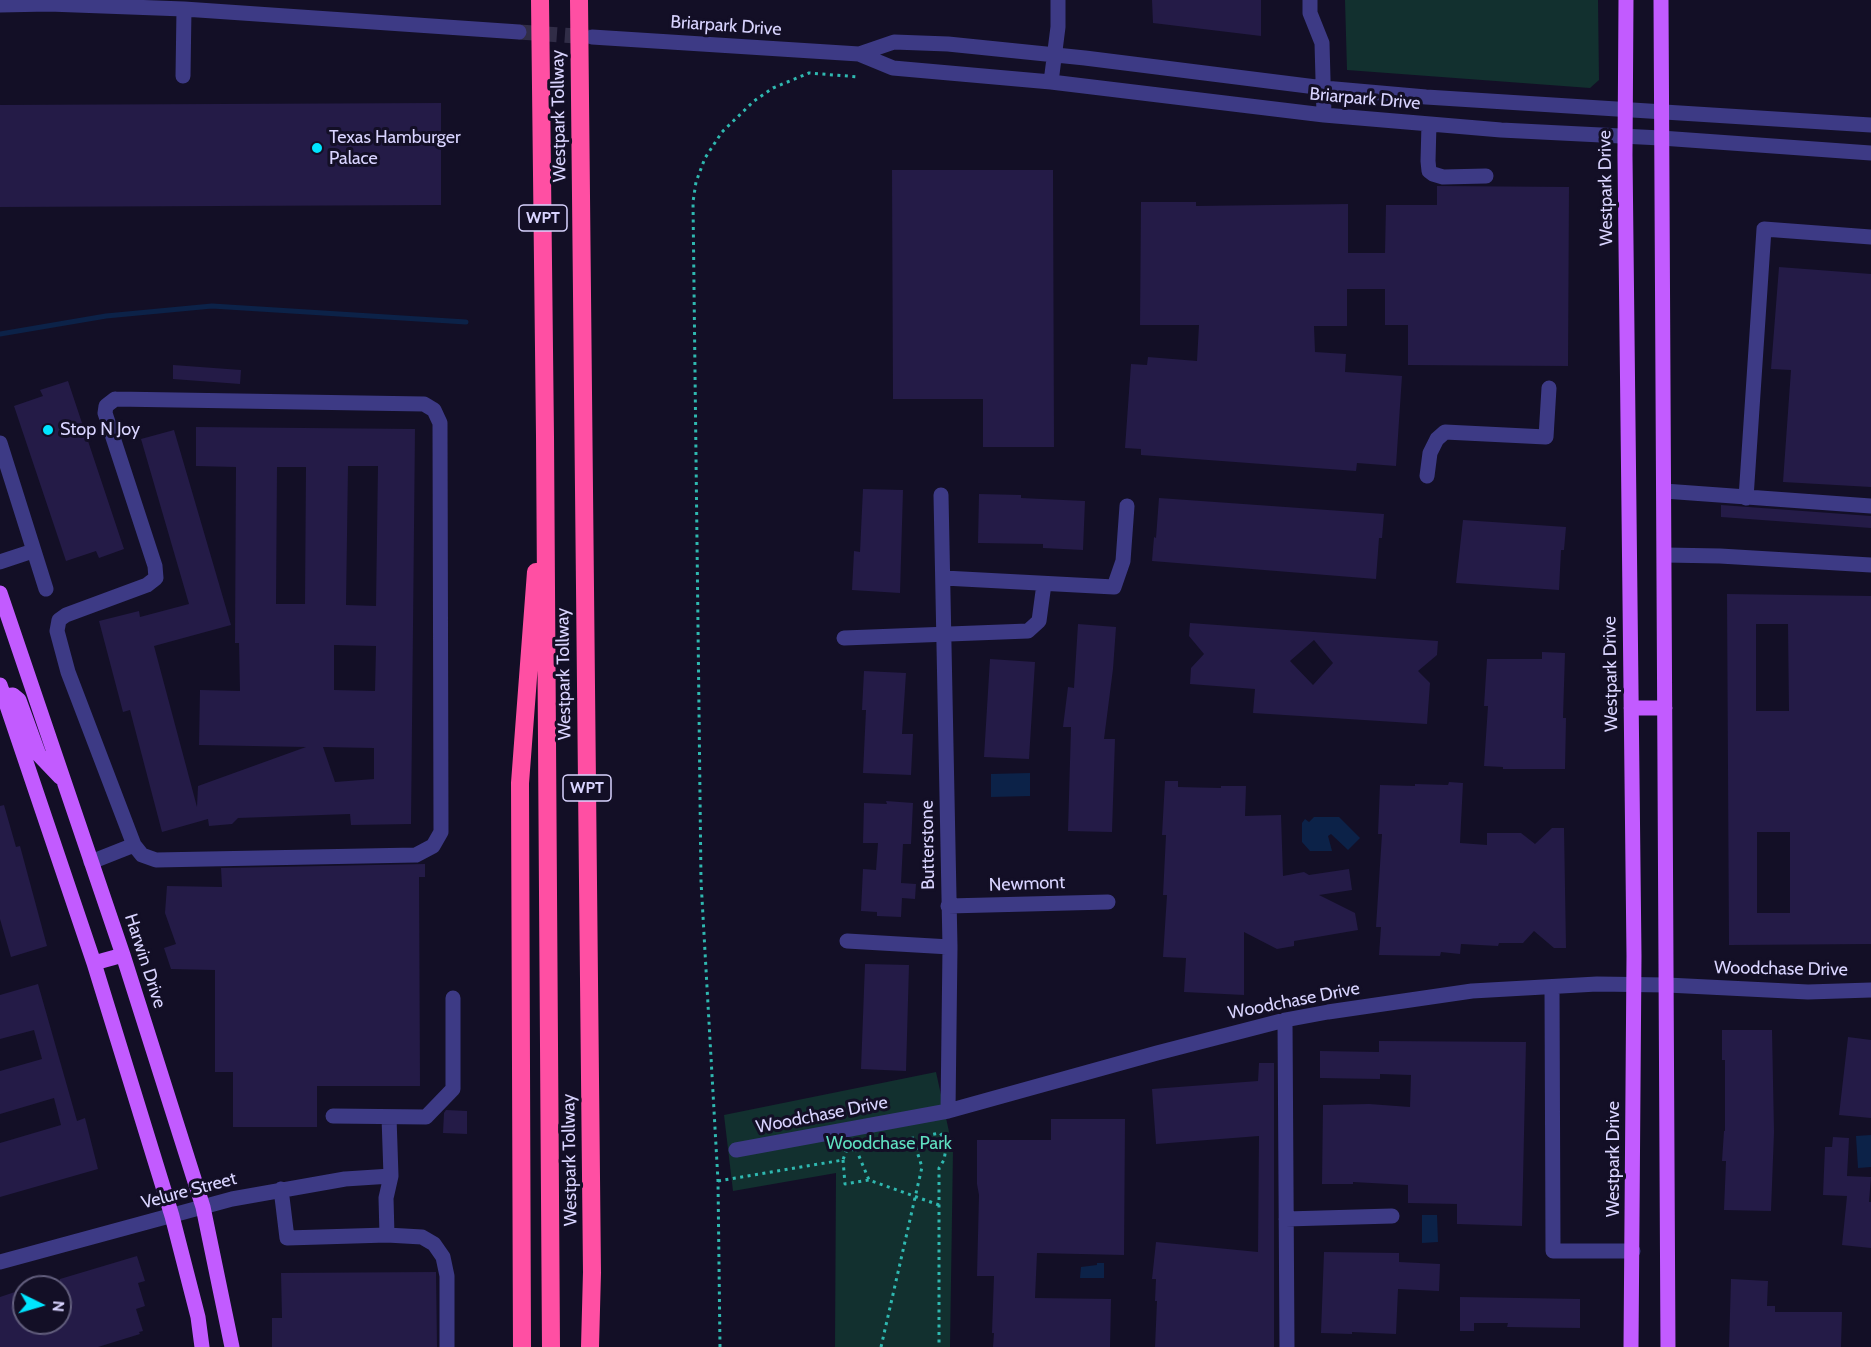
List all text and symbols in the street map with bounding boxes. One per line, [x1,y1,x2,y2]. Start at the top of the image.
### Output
street label: Briarpark Drive [670,11,782,41]
street label: Westpark Tollway [547,50,571,182]
street label: Briarpark Drive [1309,83,1421,115]
place label: Texas Hamburger Palace [329,127,461,170]
street label: Westpark Drive [1594,130,1618,246]
marker: Texas Hamburger Palace [310,141,324,155]
road number: WPT [519,205,567,231]
place label: Stop N Joy [60,419,140,441]
marker: Stop N Joy [41,423,55,437]
street label: Westpark Tollway [552,608,576,740]
street label: Westpark Drive [1599,616,1623,732]
road number: WPT [563,775,611,801]
street label: Butterstone [916,800,940,890]
street label: Newmont [988,872,1066,896]
street label: Harwin Drive [120,911,170,1011]
street label: Woodchase Drive [1714,957,1848,981]
street label: Woodchase Drive [1226,978,1362,1024]
street label: Woodchase Drive [754,1092,890,1138]
street label: Westpark Tollway [558,1094,582,1226]
street label: Westpark Drive [1603,1101,1625,1217]
park label: Woodchase Park [826,1133,952,1155]
street label: Velure Street [139,1168,239,1214]
north arrow [12,1275,72,1335]
text: N [48,1300,68,1313]

